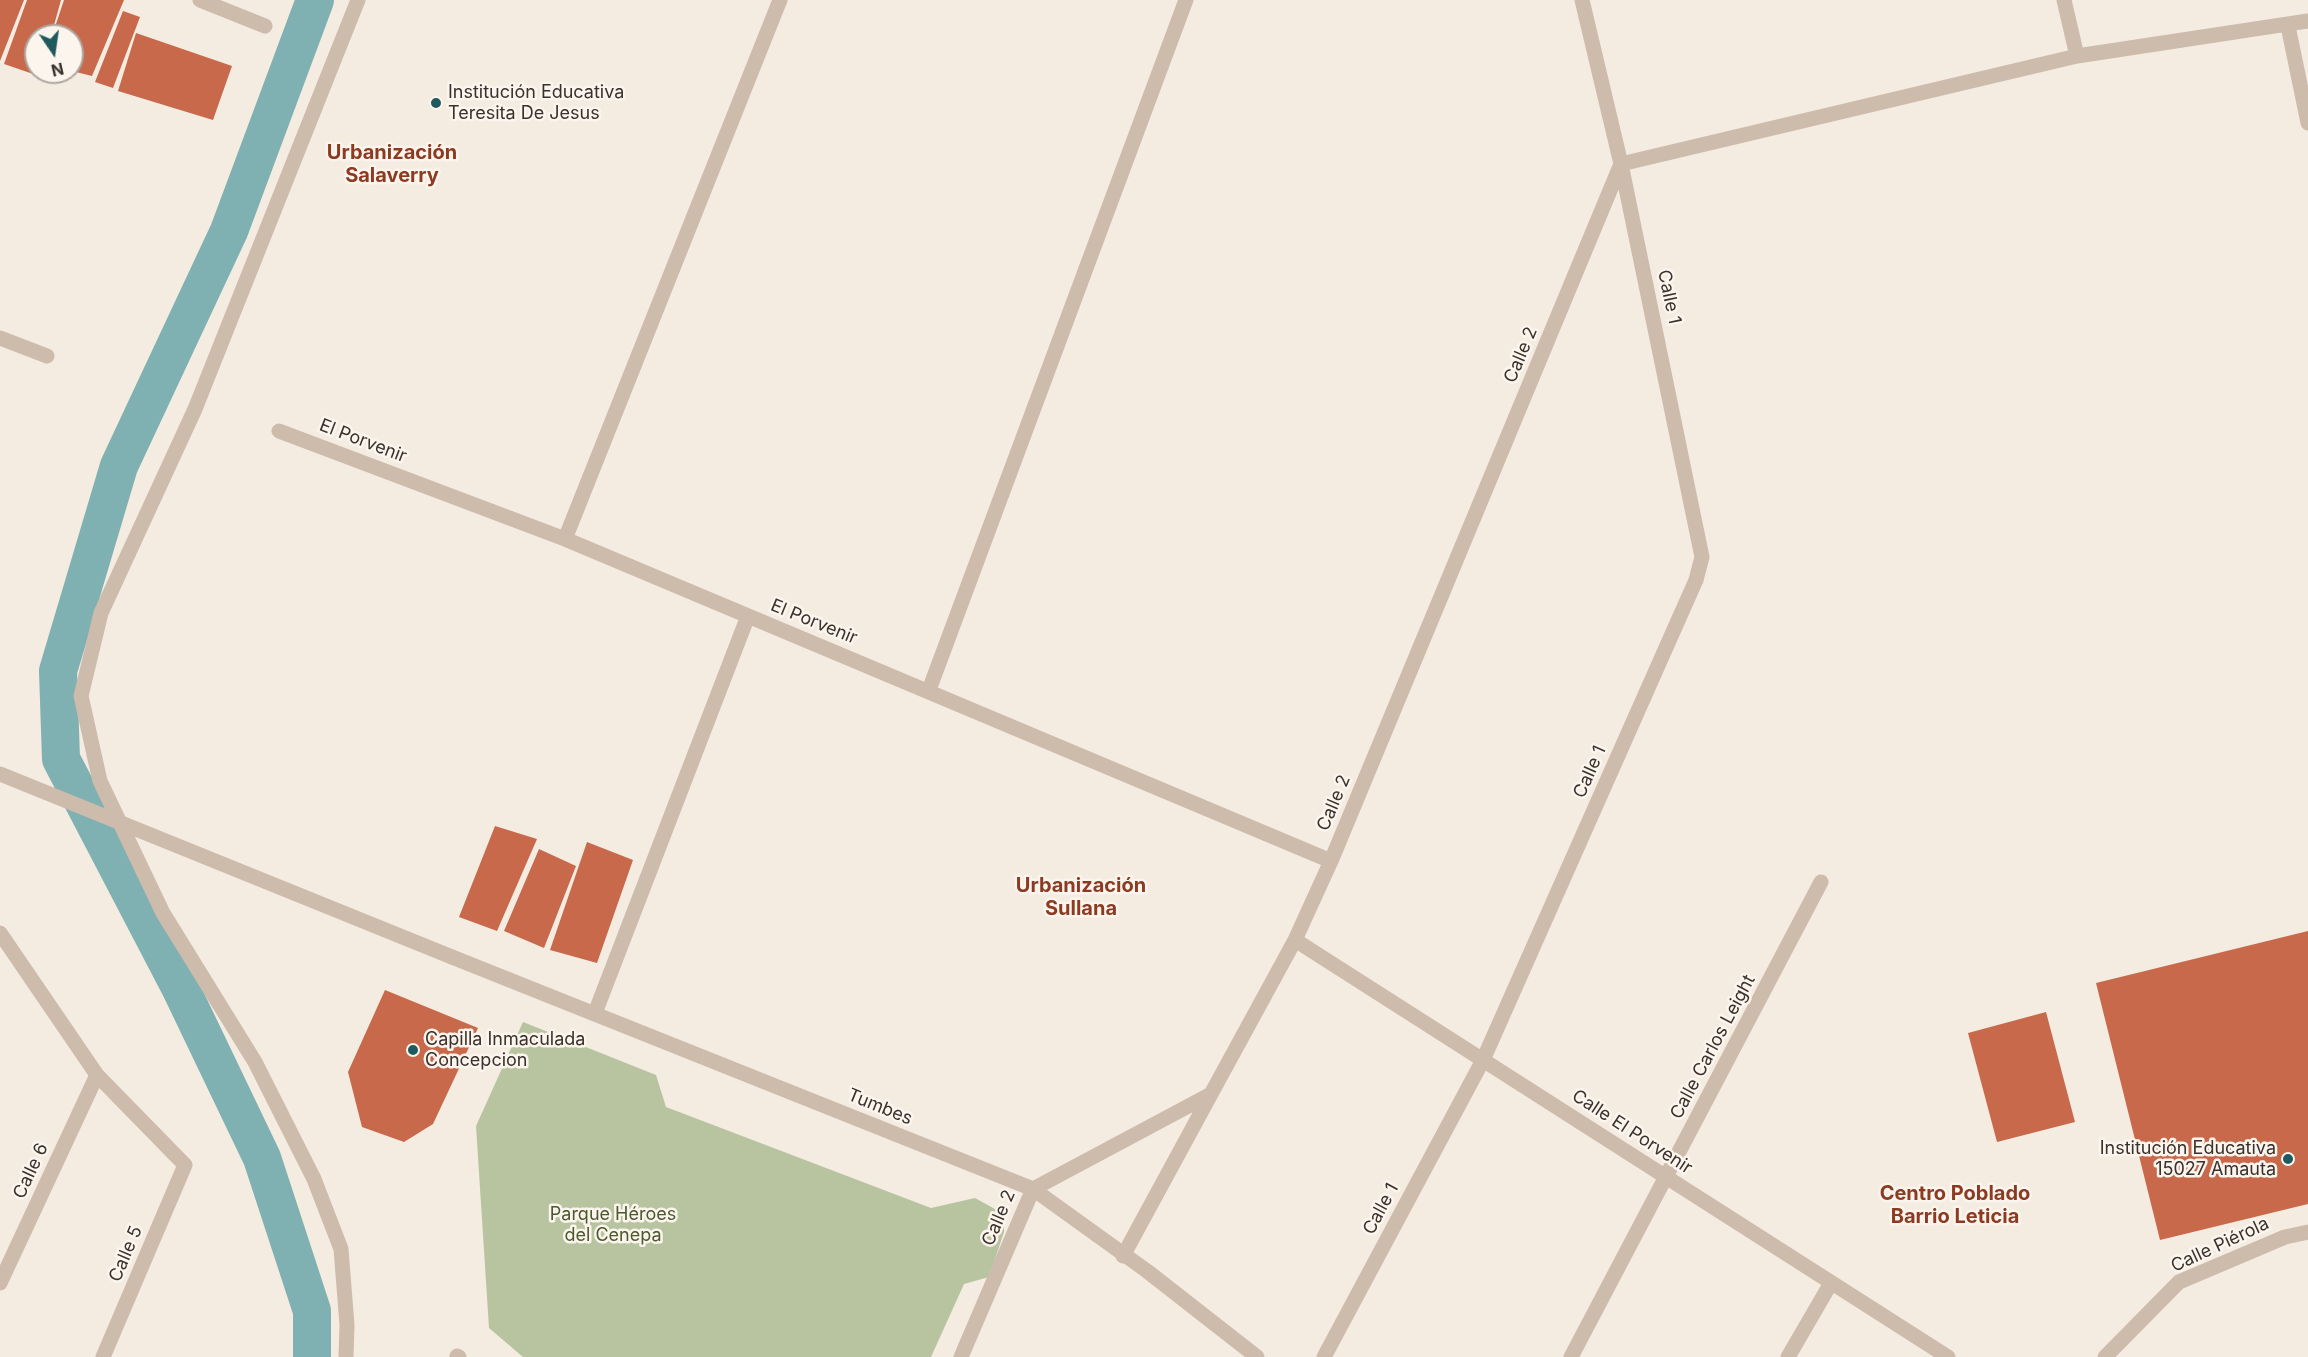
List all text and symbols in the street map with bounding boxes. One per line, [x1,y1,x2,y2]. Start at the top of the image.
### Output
north arrow [24,24,84,84]
text: N [49,58,66,81]
place label: Institución Educativa Teresita De Jesus [448,82,624,124]
marker: Institución Educativa Teresita De Jesus [429,96,443,110]
district label: Urbanización Salaverry [327,141,457,188]
street label: Calle 1 [1653,268,1685,326]
street label: Calle 2 [1500,324,1542,386]
street label: El Porvenir [316,415,410,467]
street label: El Porvenir [768,595,860,649]
street label: Calle 1 [1569,743,1611,801]
street label: Calle 2 [1313,772,1355,834]
district label: Urbanización Sullana [1016,874,1146,921]
street label: Calle Carlos Leight [1666,971,1760,1123]
place label: Capilla Inmaculada Concepcion [425,1029,585,1072]
marker: Capilla Inmaculada Concepcion [406,1043,420,1057]
street label: Tumbes [845,1084,915,1130]
street label: Calle El Porvenir [1568,1085,1696,1179]
place label: Institución Educativa 15027 Amauta [2100,1138,2276,1180]
street label: Calle 6 [9,1140,53,1202]
marker: Institución Educativa 15027 Amauta [2281,1152,2295,1166]
street label: Calle 1 [1359,1180,1403,1238]
district label: Centro Poblado Barrio Leticia [1880,1182,2030,1229]
street label: Calle 2 [978,1187,1020,1249]
park label: Parque Héroes del Cenepa [550,1204,676,1246]
street label: Calle Piérola [2168,1213,2272,1277]
street label: Calle 5 [105,1223,147,1285]

